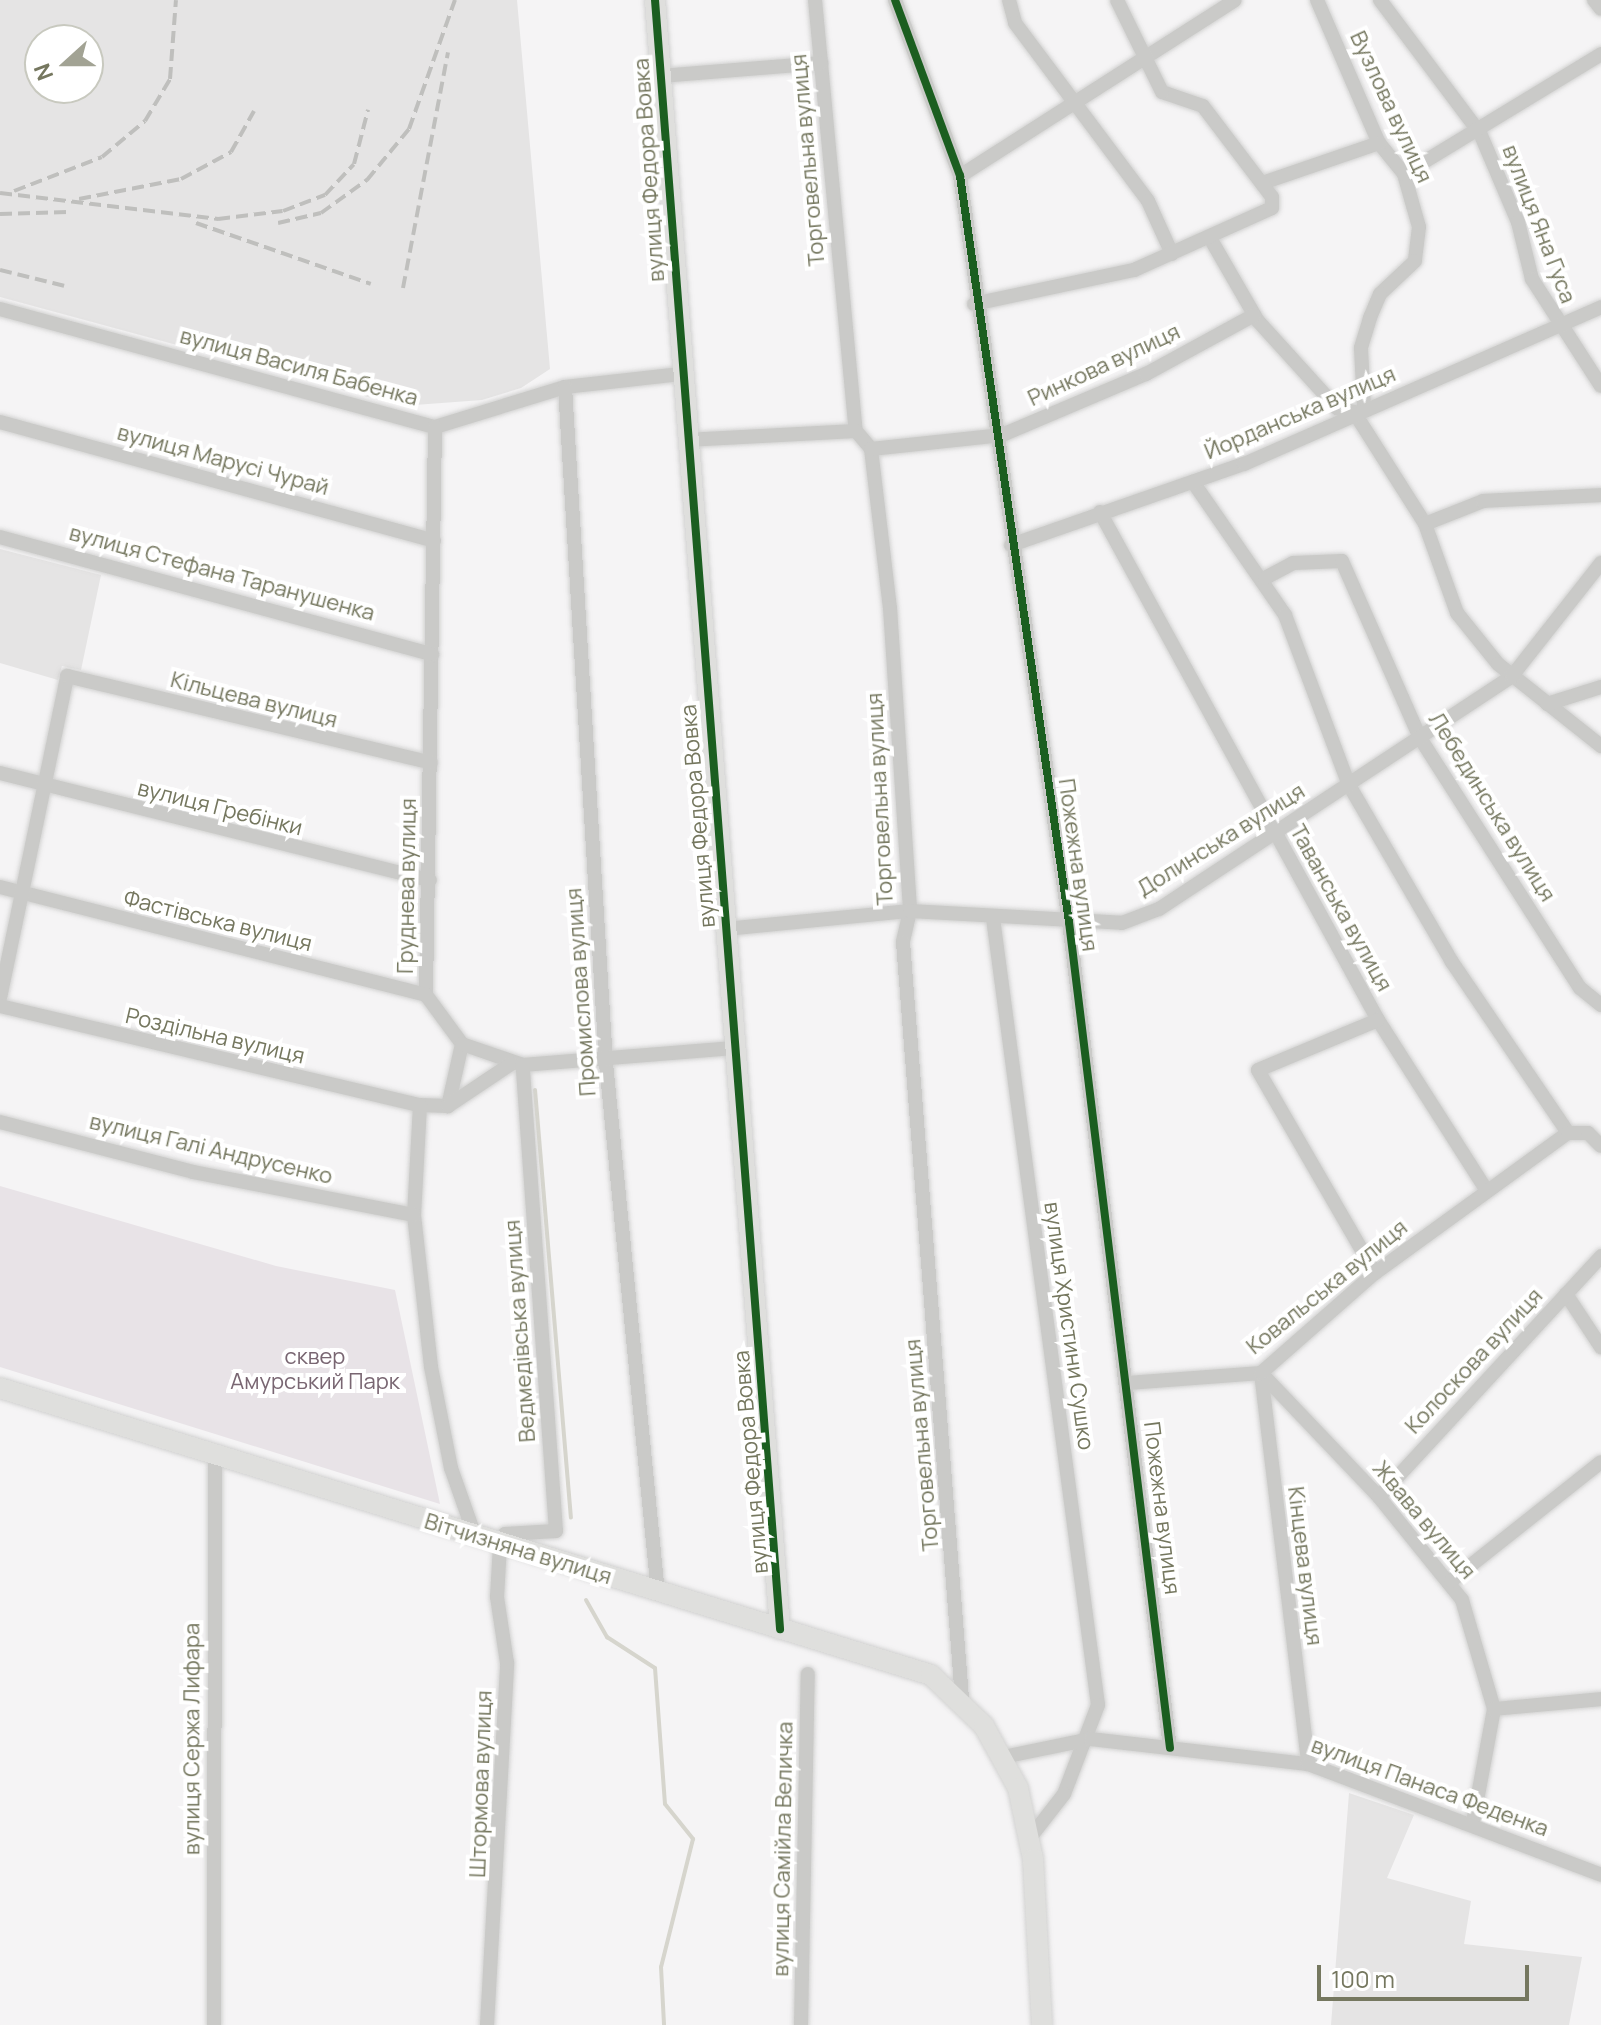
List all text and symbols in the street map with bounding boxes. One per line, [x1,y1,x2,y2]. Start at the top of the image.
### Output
north arrow [24,24,104,104]
street label: Вузлова вулиця [1344,27,1438,187]
street label: Торговельна вулиця [786,53,830,267]
street label: вулиця Федора Вовка [628,57,670,283]
text: N [27,59,60,85]
street label: вулиця Яна Гуса [1497,141,1581,307]
street label: Ринкова вулиця [1024,318,1184,412]
street label: вулиця Василя Бабенка [177,323,421,411]
street label: Йорданська вулиця [1201,361,1399,465]
street label: вулиця Марусі Чурай [114,419,332,501]
street label: вулиця Стефана Таранушенка [66,519,378,627]
street label: Кільцева вулиця [168,667,340,733]
street label: Торговельна вулиця [861,692,899,906]
street label: вулиця Федора Вовка [675,703,721,929]
street label: Лебединська вулиця [1423,708,1561,906]
street label: вулиця Гребінки [135,775,305,841]
street label: Пожежна вулиця [1053,777,1103,953]
street label: Долинська вулиця [1132,778,1310,902]
street label: Груднева вулиця [392,798,422,974]
street label: Таванська вулиця [1284,820,1398,996]
street label: Фастівська вулиця [121,885,315,957]
street label: Промислова вулиця [561,887,601,1097]
street label: Роздільна вулиця [123,1003,307,1069]
street label: вулиця Галі Андрусенко [87,1108,335,1190]
street label: вулиця Христини Сушко [1039,1200,1099,1452]
street label: Ковальська вулиця [1241,1214,1413,1360]
street label: Ведмедівська вулиця [499,1219,541,1443]
street label: Колоскова вулиця [1400,1283,1548,1439]
street label: Торговельна вулиця [900,1338,944,1552]
park label: сквер Амурський Парк [230,1343,400,1394]
street label: вулиця Федора Вовка [728,1349,774,1575]
street label: Пожежна вулиця [1138,1420,1186,1596]
street label: Жвава вулиця [1367,1456,1481,1584]
street label: Кінцева вулиця [1282,1485,1328,1647]
street label: Вітчизняна вулиця [421,1508,615,1590]
street label: вулиця Сержа Лифара [179,1623,205,1855]
street label: Штормова вулиця [465,1690,497,1878]
street label: вулиця Самійла Величка [768,1721,798,1977]
street label: вулиця Панаса Феденка [1308,1732,1552,1842]
scale bar [1321,1949,1533,1999]
text: 100 m [1331,1962,1395,1995]

